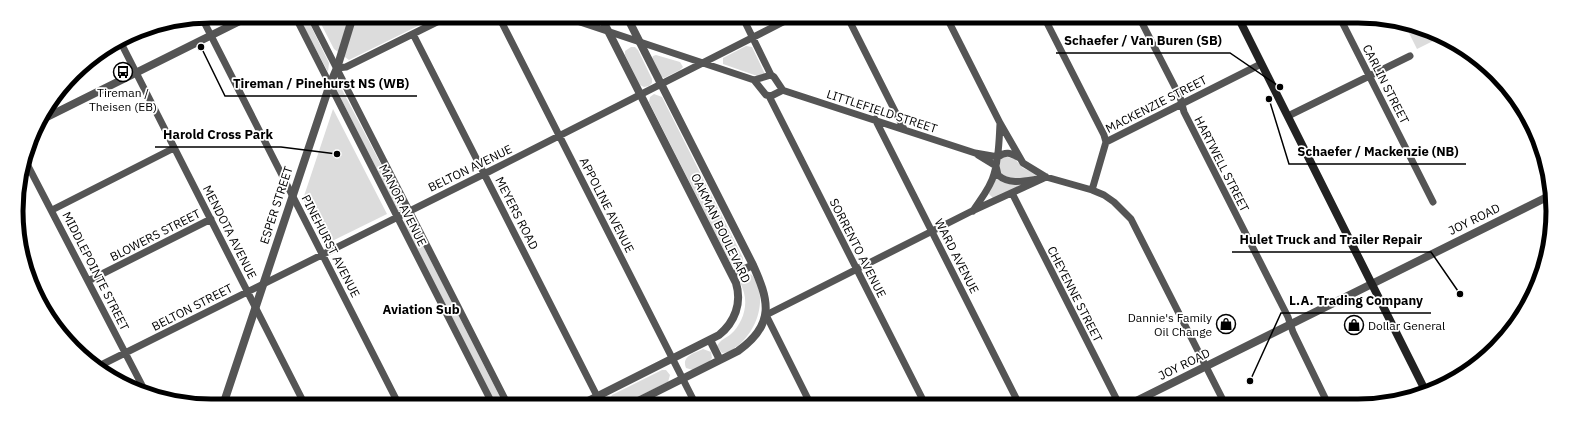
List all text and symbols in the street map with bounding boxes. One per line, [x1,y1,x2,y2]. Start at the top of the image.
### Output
callout: Schaefer / Van Buren (SB) [1056,28,1230,53]
text: Schaefer / Van Buren (SB) [1064,32,1222,49]
street label: CARLIN STREET [1360,42,1413,126]
bus stop icon: Tireman / Theisen (EB) [112,61,134,83]
callout: Tireman / Pinehurst NS (WB) [225,71,417,96]
street label: MACKENZIE STREET [1103,72,1209,136]
text: Tireman / Pinehurst NS (WB) [233,75,409,92]
place label: Tireman / Theisen (EB) [89,85,157,114]
street label: LITTLEFIELD STREET [825,86,939,136]
street label: HARTWELL STREET [1191,114,1253,214]
callout: Harold Cross Park [155,122,281,147]
text: Harold Cross Park [163,126,273,143]
callout: Schaefer / Mackenzie (NB) [1289,139,1466,164]
street label: BELTON AVENUE [426,141,514,195]
text: Schaefer / Mackenzie (NB) [1297,143,1459,160]
street label: APPOLINE AVENUE [576,155,638,255]
street label: MANOR AVENUE [376,161,430,249]
street label: ESPER STREET [256,164,296,246]
street label: OAKMAN BOULEVARD [688,171,754,285]
street label: MEYERS ROAD [492,174,542,252]
street label: MENDOTA AVENUE [200,183,260,281]
street label: PINEHURST AVENUE [299,192,363,300]
street label: SORRENTO AVENUE [826,196,890,300]
street label: JOY ROAD [1446,200,1502,238]
street label: BLOWERS STREET [107,206,203,264]
street label: MIDDLEPOINTE STREET [59,209,133,333]
street label: WARD AVENUE [932,216,982,296]
callout: Hulet Truck and Trailer Repair [1232,227,1431,252]
text: Hulet Truck and Trailer Repair [1240,231,1422,248]
street label: CHEYENNE STREET [1044,243,1106,345]
street label: BELTON STREET [149,280,235,334]
callout: L.A. Trading Company [1281,288,1431,313]
text: L.A. Trading Company [1289,292,1423,309]
district label: Aviation Sub [382,301,460,318]
place label: Dannie's Family Oil Change [1128,310,1212,339]
shop icon: Dannie's Family Oil Change [1215,313,1237,335]
shop icon: Dollar General [1343,314,1365,336]
place label: Dollar General [1368,318,1445,333]
street label: JOY ROAD [1156,345,1212,383]

